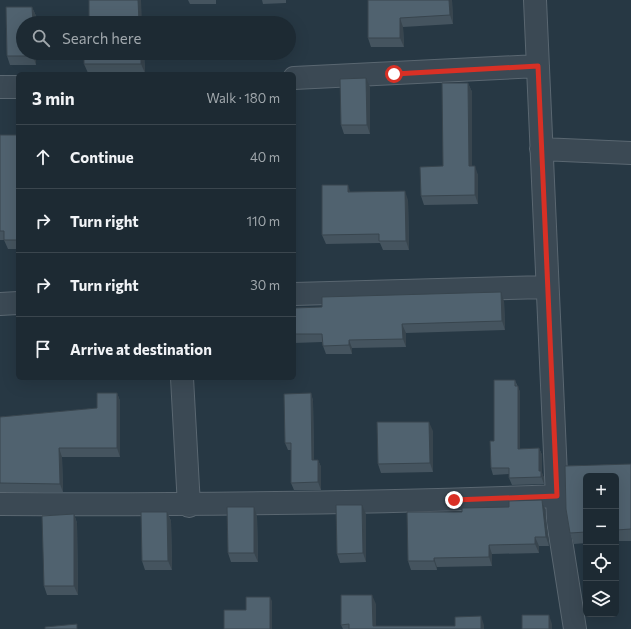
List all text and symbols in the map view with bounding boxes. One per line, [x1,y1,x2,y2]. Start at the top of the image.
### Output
search box [16,16,296,60]
icon: search [30,27,52,49]
text: Search here [62,29,141,47]
route start [385,65,403,83]
text: 3 min [32,88,75,109]
text: Walk · 180 m [206,90,280,106]
icon: ahead [32,146,54,168]
text: Continue [70,148,134,166]
text: 40 m [250,149,280,165]
icon: right [32,210,54,232]
text: Turn right [70,212,139,230]
text: 110 m [247,213,280,229]
icon: right [32,274,54,296]
text: Turn right [70,276,139,294]
text: 30 m [250,277,280,293]
icon: arrive [32,338,54,360]
text: Arrive at destination [70,340,212,358]
map controls [583,473,619,617]
button: + [583,473,619,509]
route end [445,491,463,509]
button: − [583,509,619,545]
button: locate [583,545,619,581]
button: layers [583,581,619,617]

